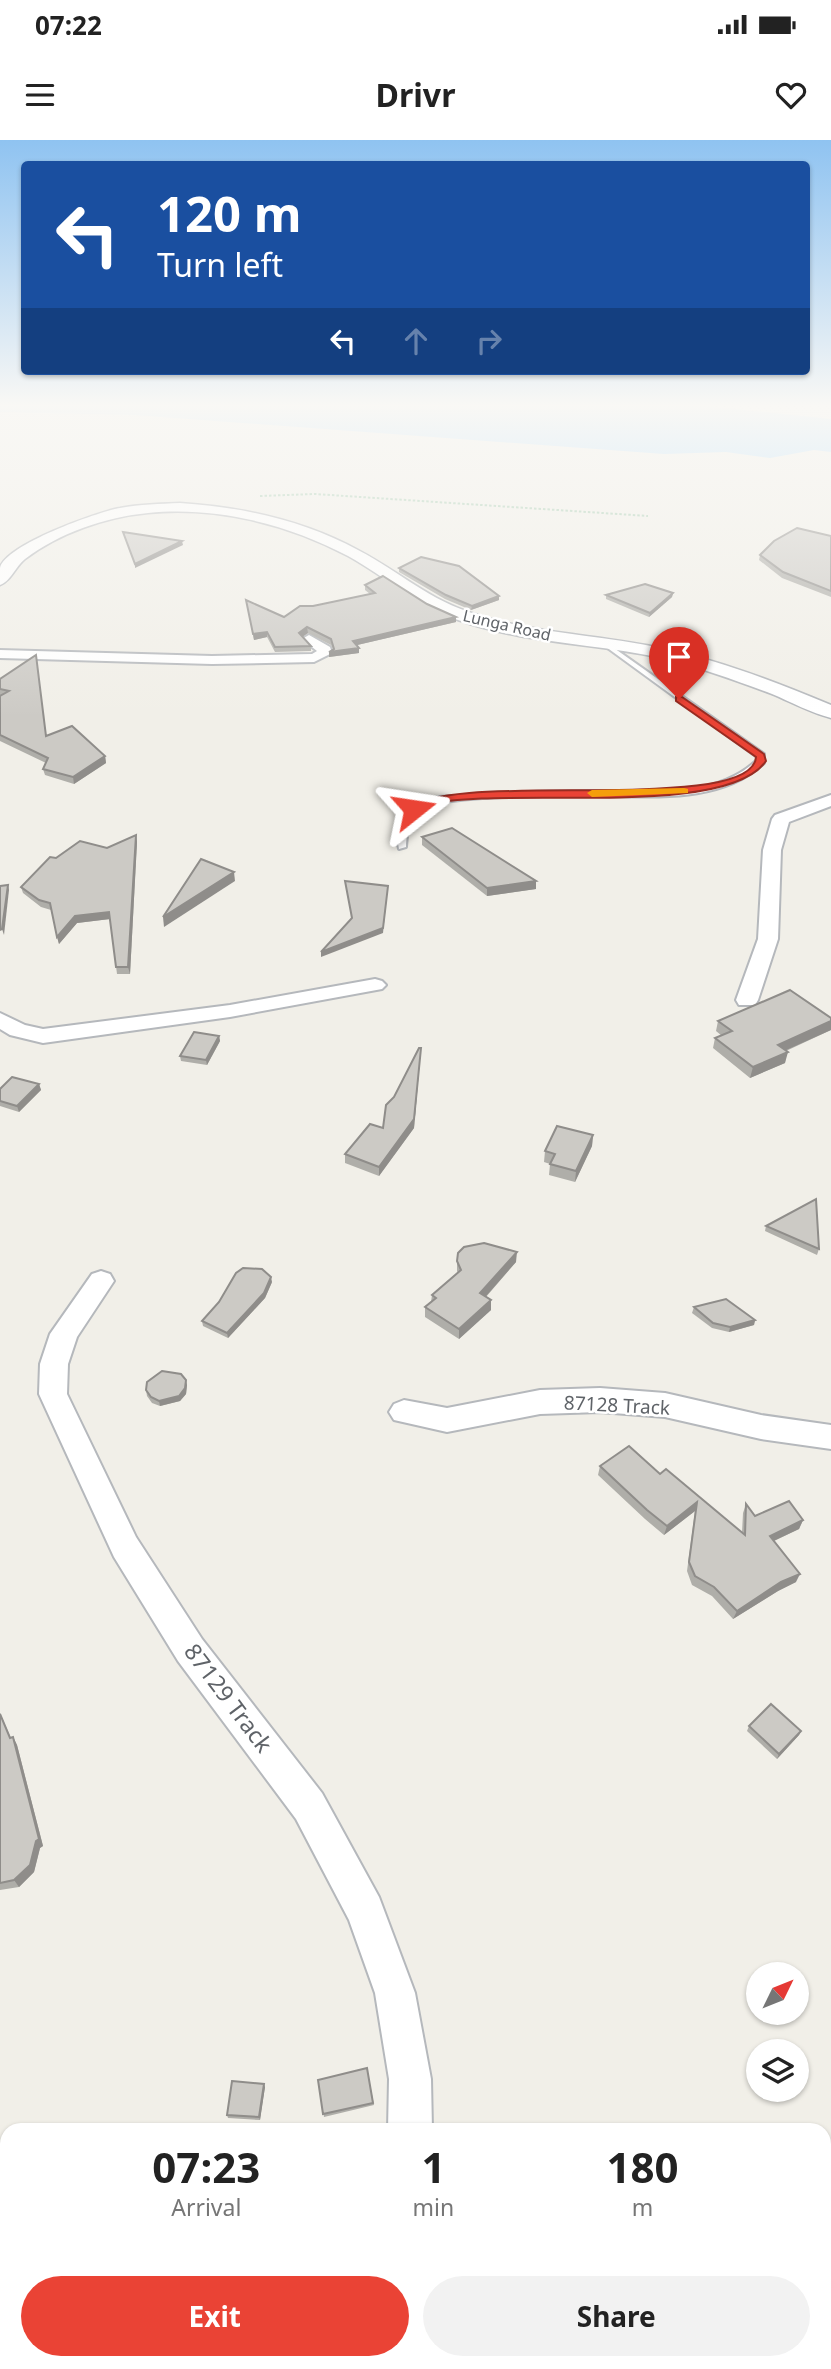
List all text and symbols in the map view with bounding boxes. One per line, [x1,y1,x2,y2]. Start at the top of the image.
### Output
text: 07:22 [35,7,102,43]
text: Drivr [376,73,455,116]
icon: menu [21,76,59,114]
icon: heart [772,76,810,114]
text: 120 m [157,180,302,246]
icon: left [42,189,133,280]
text: Turn left [157,243,283,286]
icon: left [324,322,362,360]
icon: ahead [397,322,435,360]
icon: right [470,322,508,360]
street label: Lunga Road [461,604,553,646]
pin [649,627,709,699]
icon: arrive [660,638,698,676]
position arrow [377,772,451,846]
street label: 87128 Track [563,1389,671,1421]
street label: 87129 Track [177,1636,281,1759]
north arrow [746,1962,808,2025]
map controls [746,1962,809,2102]
button: layers [746,2039,809,2102]
text: 07:23 [152,2138,260,2195]
text: 1 [421,2138,445,2195]
text: 180 [607,2138,679,2195]
text: Arrival [171,2191,241,2223]
text: min [413,2191,454,2223]
text: m [632,2191,653,2223]
button: Exit [21,2276,409,2356]
button: Share [423,2276,810,2356]

